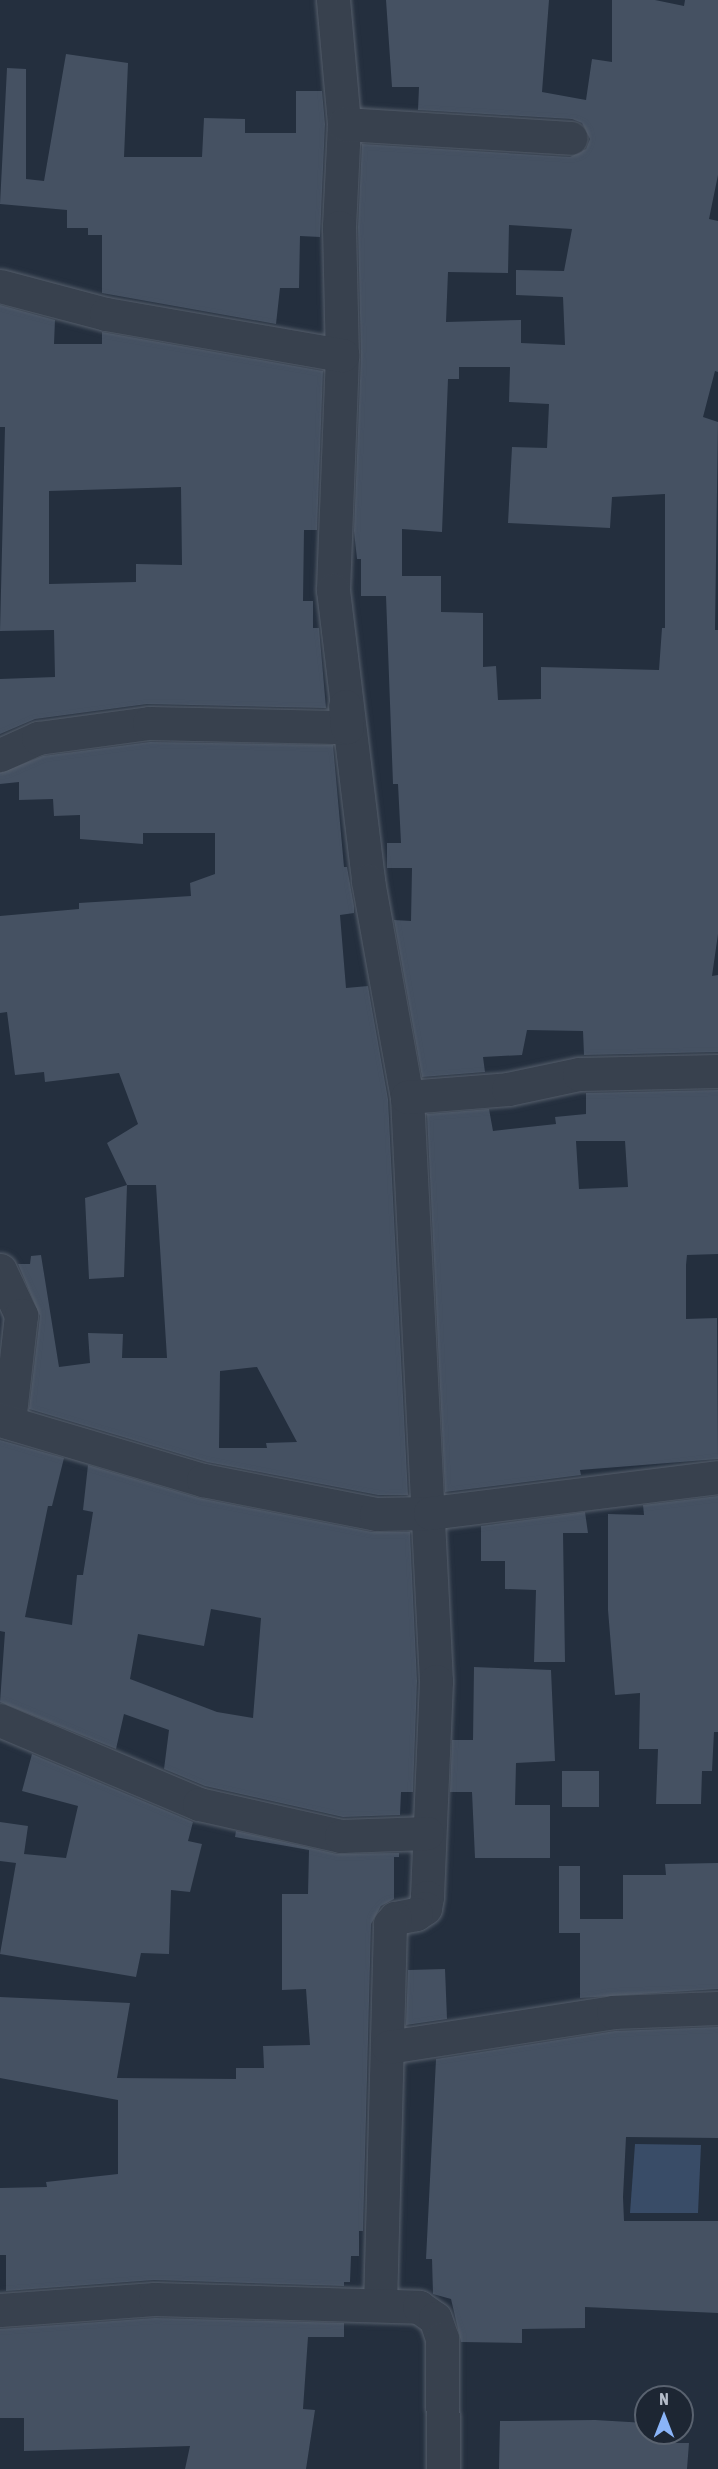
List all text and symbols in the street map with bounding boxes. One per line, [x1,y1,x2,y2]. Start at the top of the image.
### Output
north arrow [634,2385,694,2445]
text: N [659,2390,669,2408]

